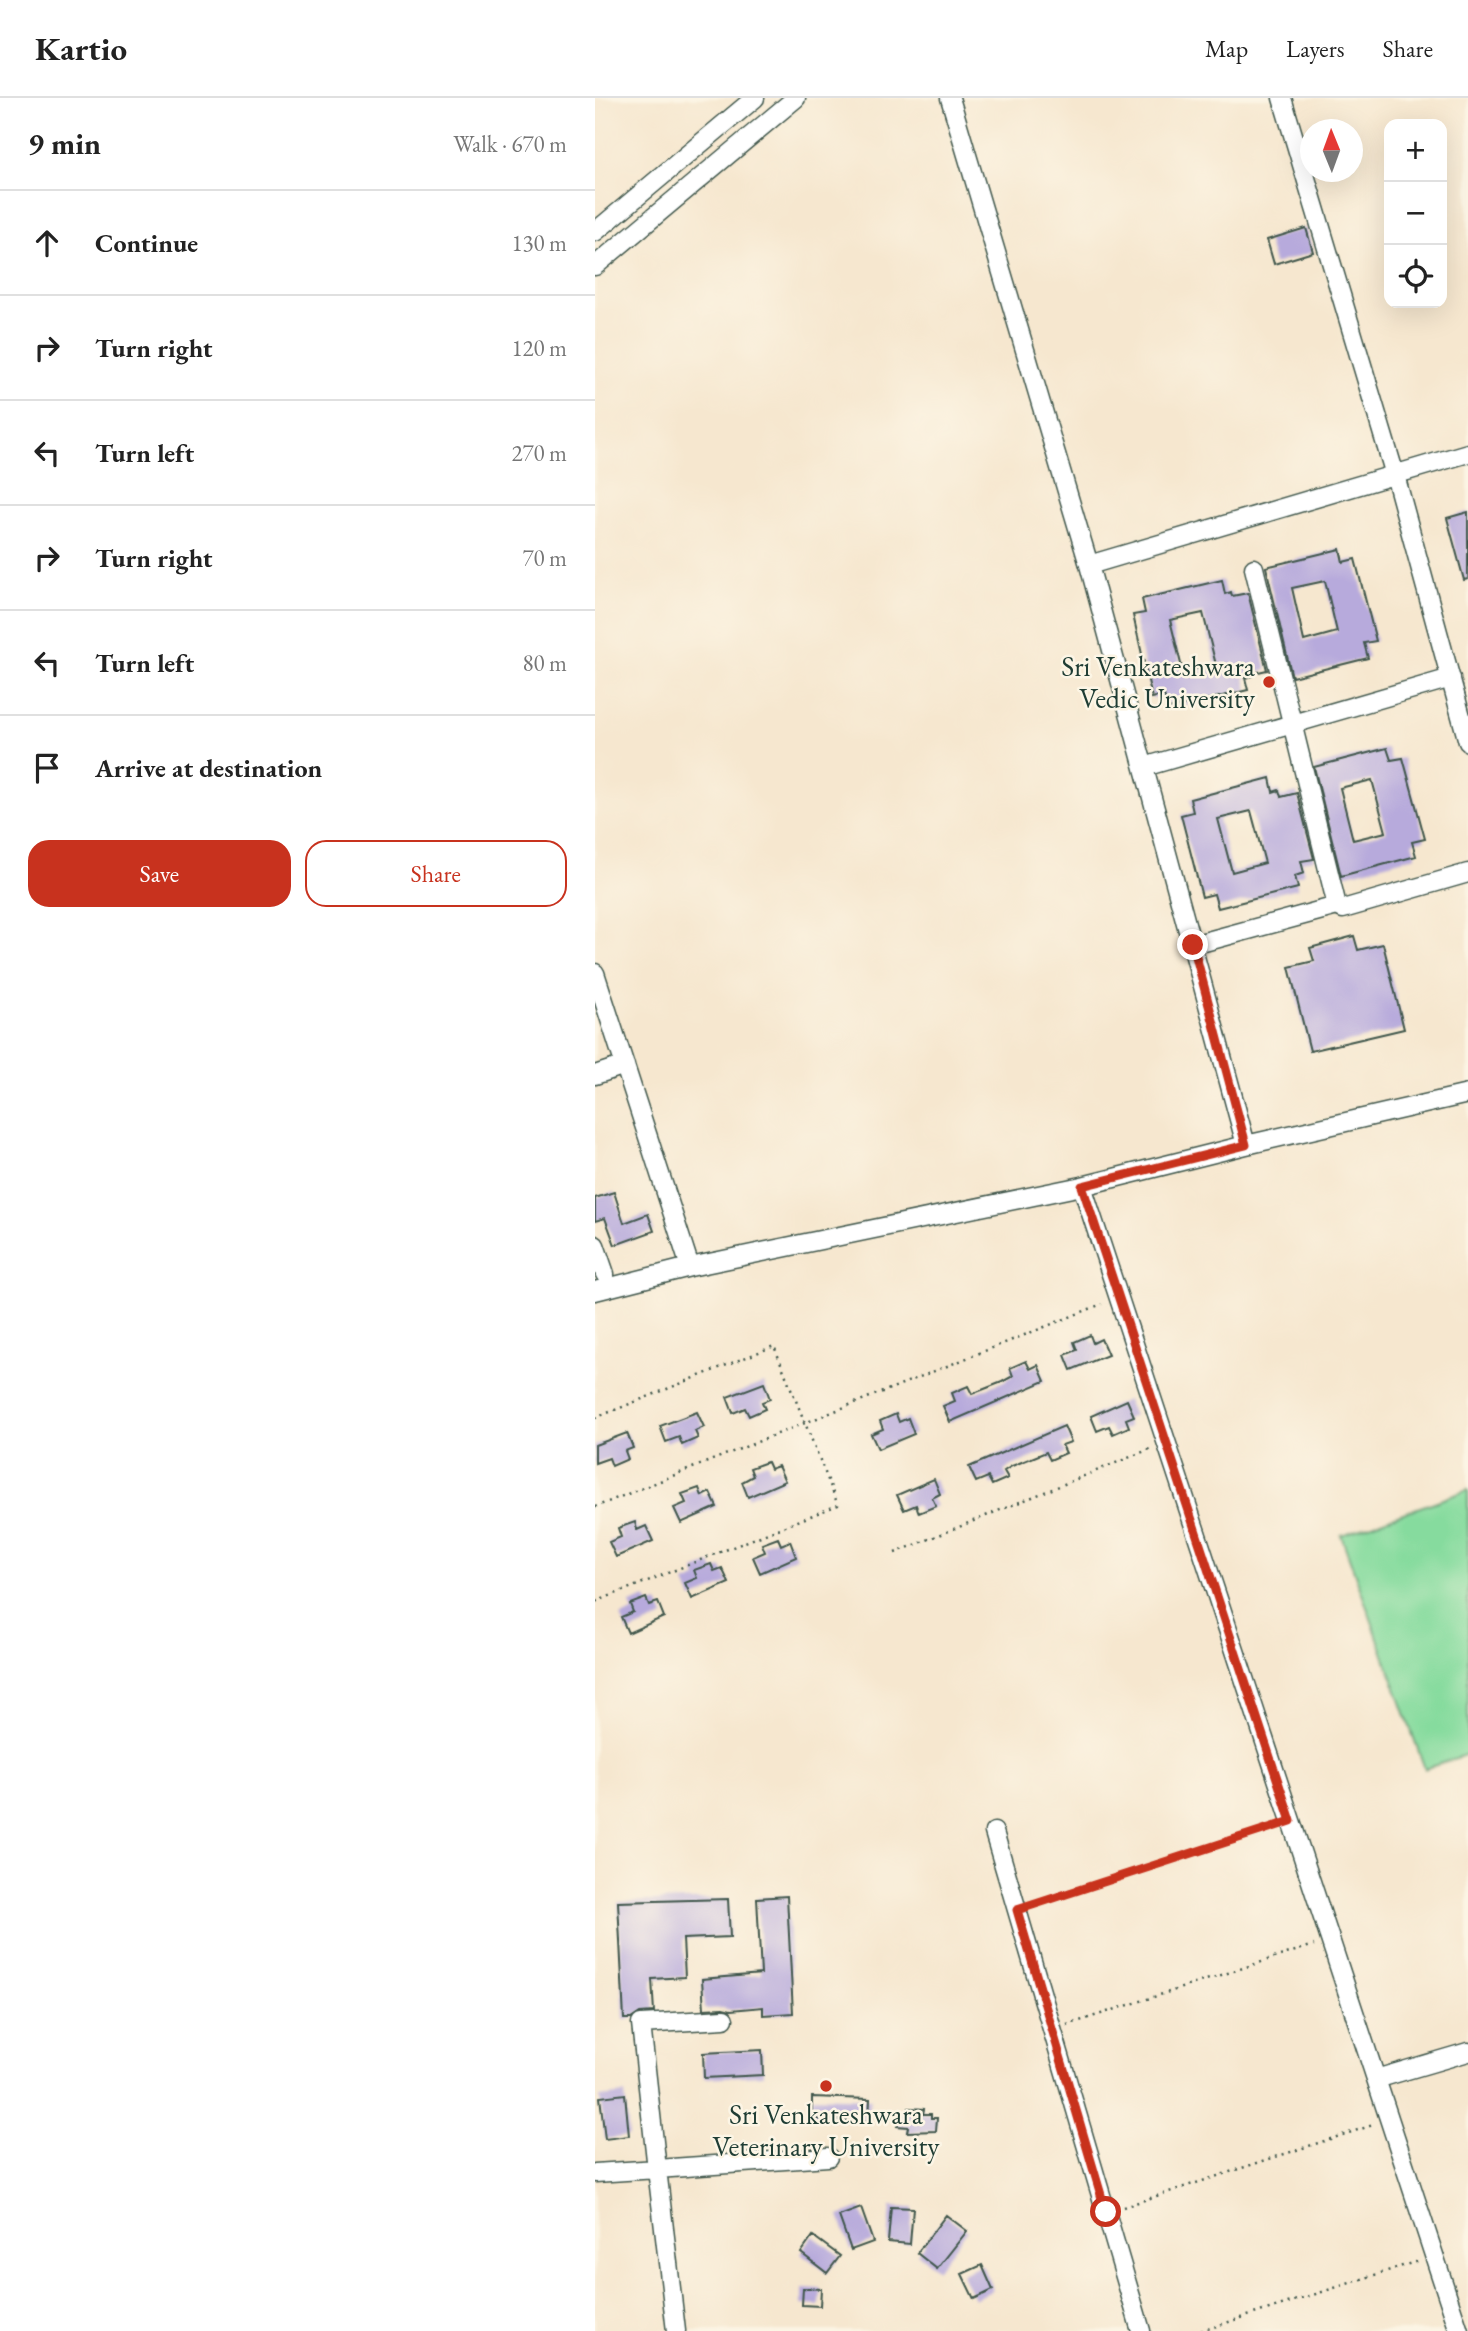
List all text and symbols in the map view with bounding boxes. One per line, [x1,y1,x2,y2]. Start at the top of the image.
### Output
text: Kartio [35,27,127,70]
text: Map [1205,33,1248,64]
text: Layers [1286,33,1345,64]
text: Share [1383,33,1433,64]
north arrow [1300,119,1363,182]
map controls [1384,119,1447,308]
button: + [1384,119,1447,182]
text: 9 min [28,124,101,163]
text: Walk · 670 m [453,129,567,159]
button: − [1384,182,1447,245]
icon: ahead [28,224,66,262]
text: Continue [95,226,198,260]
text: 130 m [511,228,567,258]
button: locate [1384,245,1447,308]
icon: right [28,329,66,367]
text: Turn right [95,331,213,365]
text: 120 m [511,333,567,363]
icon: left [28,434,66,472]
text: Turn left [95,436,194,470]
text: 270 m [511,438,567,468]
icon: right [28,539,66,577]
text: Turn right [95,541,213,575]
text: 70 m [522,543,567,573]
icon: left [28,644,66,682]
text: Turn left [95,646,194,680]
text: 80 m [522,648,567,678]
place label: Sri Venkateshwara Vedic University [1061,648,1256,716]
marker: Sri Venkateshwara Vedic University [1261,674,1277,690]
icon: arrive [28,749,66,787]
text: Arrive at destination [95,751,322,785]
button: Save [28,840,291,907]
button: Share [305,840,567,907]
route end [1177,929,1208,960]
marker: Sri Venkateshwara Veterinary University [818,2078,834,2094]
place label: Sri Venkateshwara Veterinary University [712,2096,940,2164]
route start [1090,2196,1121,2227]

